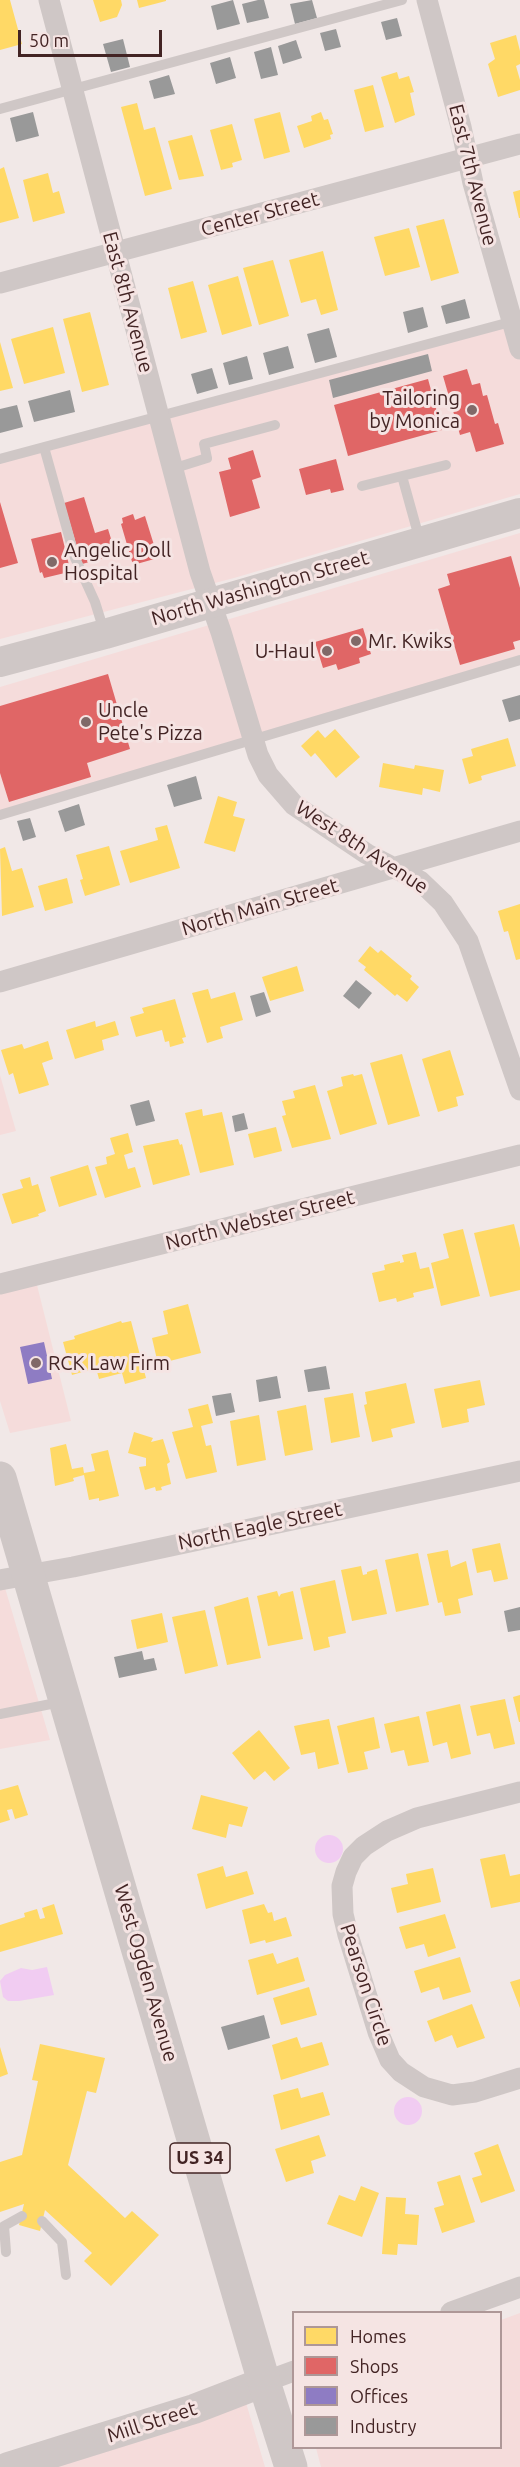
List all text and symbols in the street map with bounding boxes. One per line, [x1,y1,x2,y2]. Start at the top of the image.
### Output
scale bar [21,18,165,56]
text: 50 m [29,30,69,50]
street label: East 7th Avenue [444,102,502,248]
street label: Center Street [198,187,322,241]
street label: East 8th Avenue [98,229,158,375]
place label: Tailoring by Monica [369,386,460,433]
marker: Tailoring by Monica [465,403,479,417]
place label: Angelic Doll Hospital [64,538,171,585]
street label: North Washington Street [149,545,371,631]
marker: Angelic Doll Hospital [45,555,59,569]
place label: Mr. Kwiks [368,629,452,653]
marker: Mr. Kwiks [349,634,363,648]
place label: U-Haul [255,639,315,663]
marker: U-Haul [320,644,334,658]
place label: Uncle Pete's Pizza [98,698,203,745]
marker: Uncle Pete's Pizza [79,715,93,729]
street label: West 8th Avenue [291,795,433,899]
street label: North Main Street [179,873,341,941]
street label: North Webster Street [163,1185,357,1255]
place label: RCK Law Firm [48,1351,170,1375]
marker: RCK Law Firm [29,1356,43,1370]
street label: North Eagle Street [176,1497,344,1555]
street label: West Ogden Avenue [109,1881,183,2065]
street label: Pearson Circle [335,1921,397,2049]
road number: US 34 [170,2143,230,2173]
legend [292,2311,502,2449]
text: Homes [350,2326,406,2346]
text: Shops [350,2356,399,2376]
text: Offices [350,2386,408,2406]
street label: Mill Street [104,2396,200,2448]
text: Industry [350,2416,416,2436]

